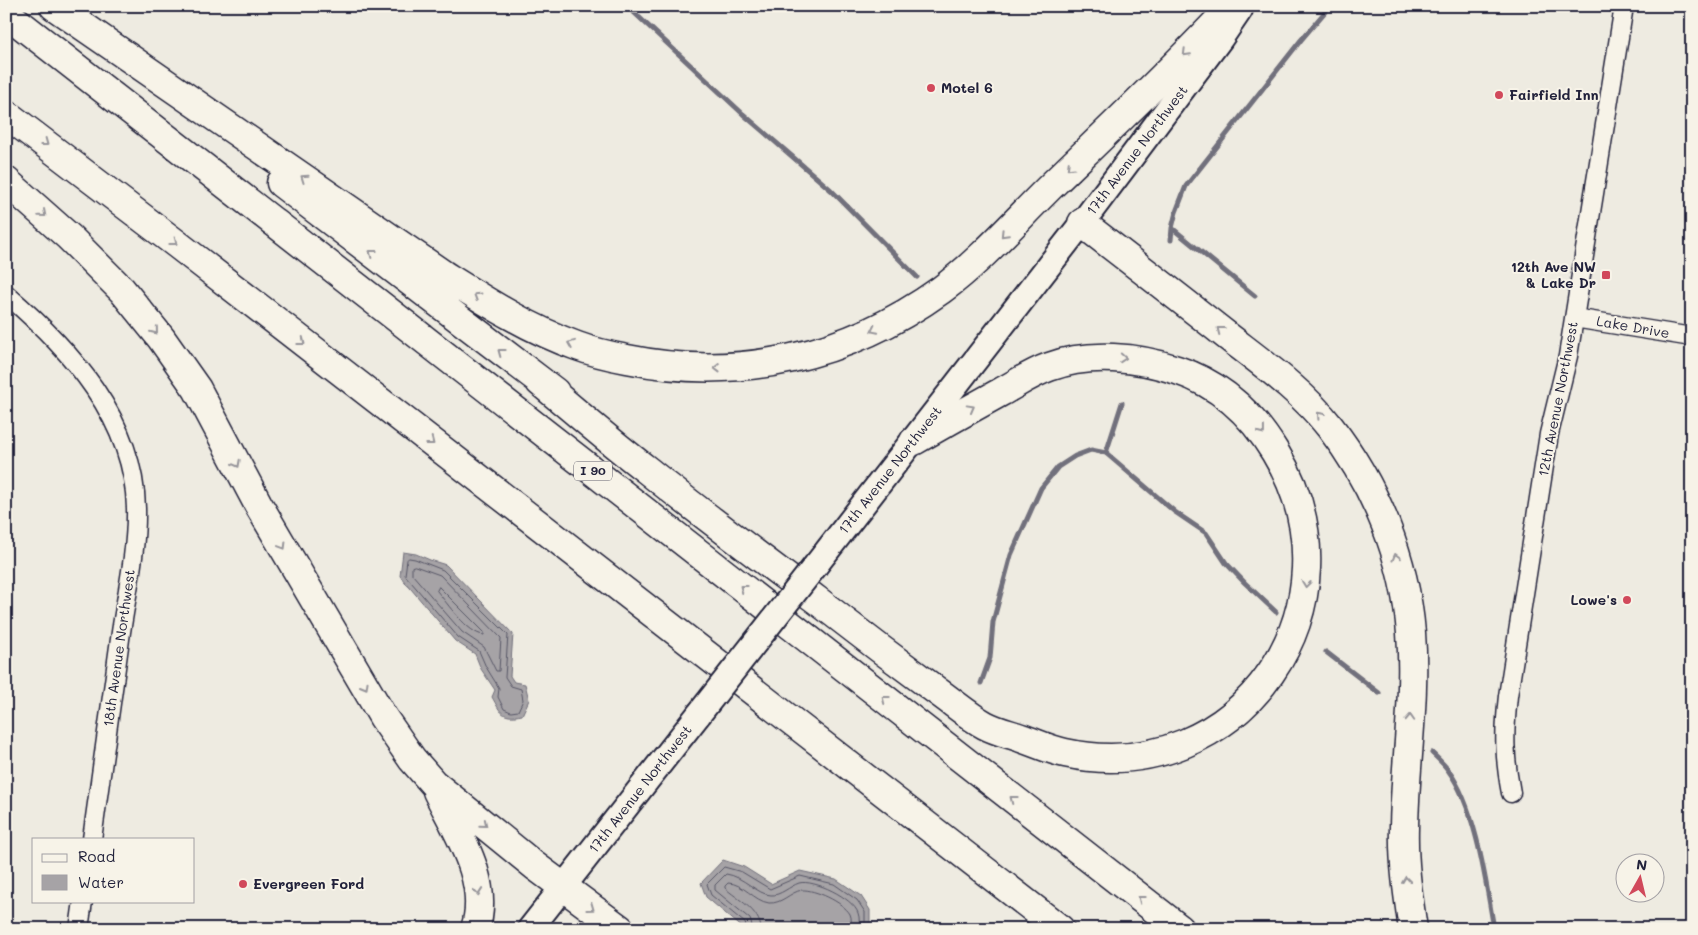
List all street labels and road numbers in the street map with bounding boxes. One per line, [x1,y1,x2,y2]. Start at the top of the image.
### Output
street label: 17th Avenue Northwest [1082,81,1192,218]
street label: Lake Drive [1595,311,1671,342]
street label: 12th Avenue Northwest [1533,320,1582,478]
street label: 17th Avenue Northwest [834,402,946,538]
road number: I 90 [574,462,612,481]
street label: 18th Avenue Northwest [98,568,139,728]
street label: 17th Avenue Northwest [584,721,696,857]

